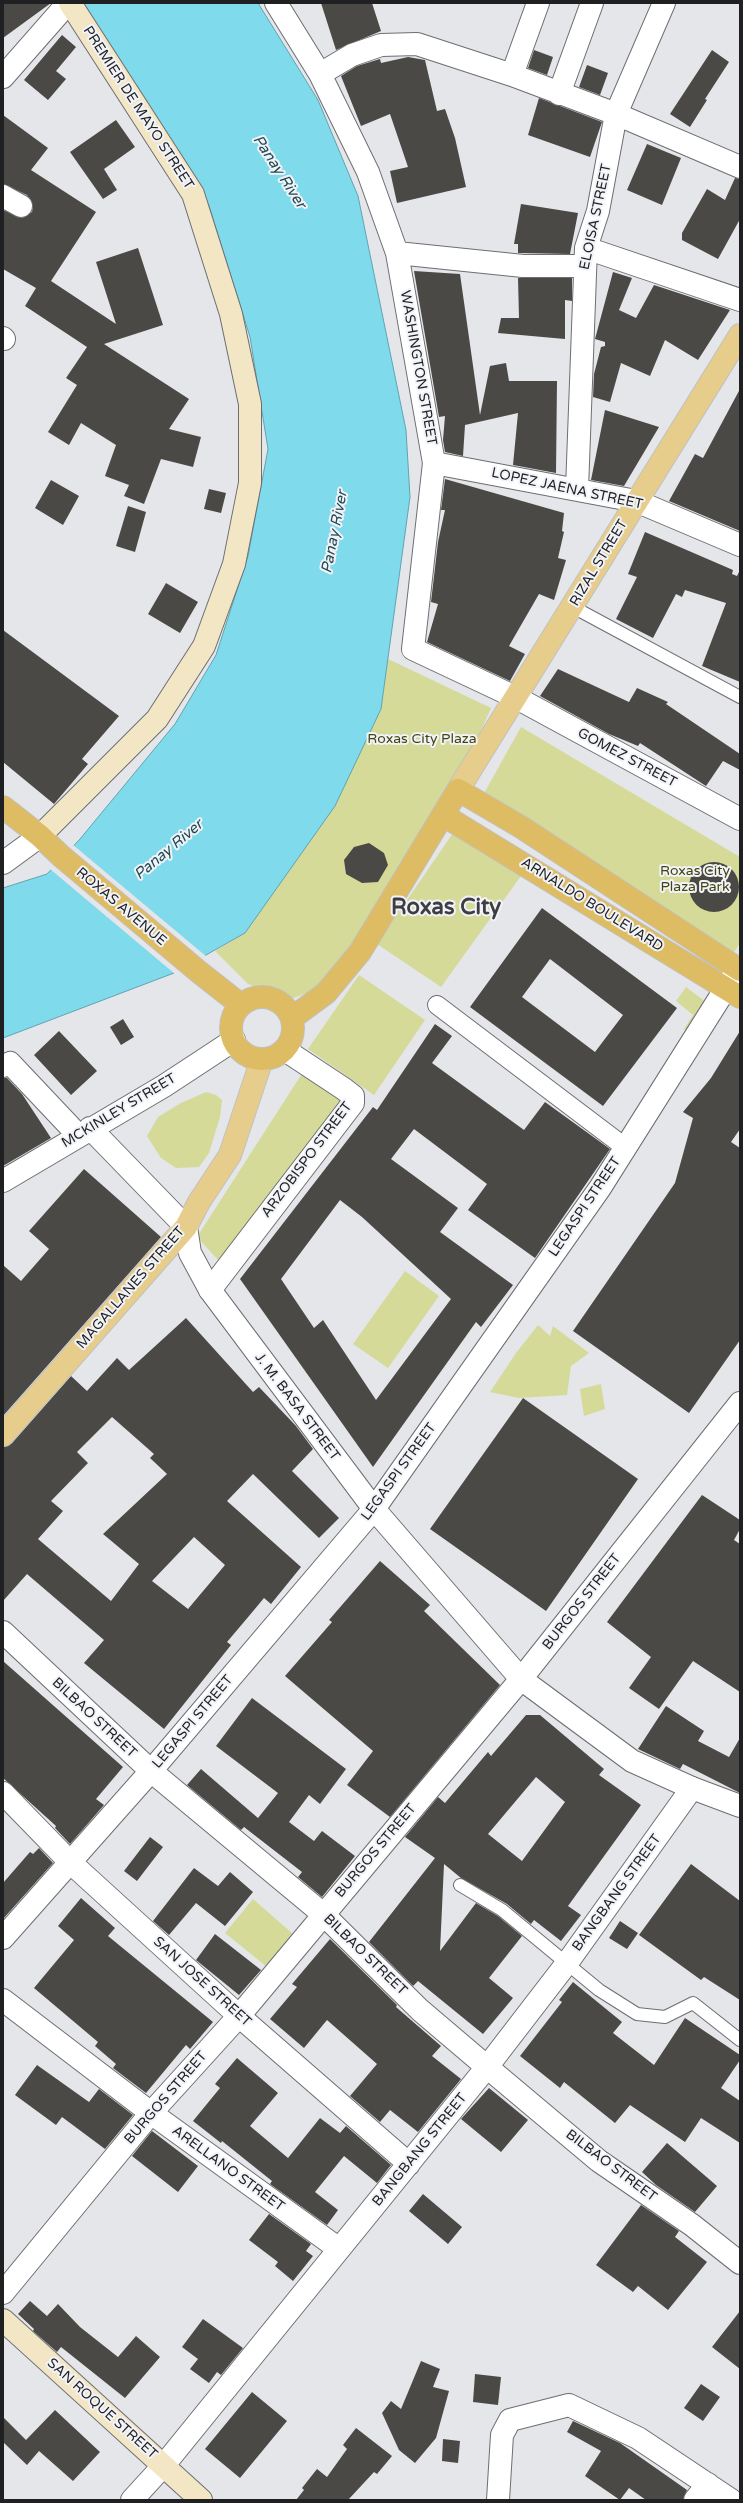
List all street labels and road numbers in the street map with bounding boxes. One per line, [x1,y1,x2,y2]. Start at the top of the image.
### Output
street label: PREMIER DE MAYO STREET [79,23,197,193]
street label: ELOISA STREET [577,162,615,272]
street label: WASHINGTON STREET [396,289,440,447]
street label: LOPEZ JAENA STREET [490,465,644,513]
street label: RIZAL STREET [567,517,631,609]
street label: GOMEZ STREET [575,725,679,791]
street label: ARNALDO BOULEVARD [518,854,666,956]
street label: ROXAS AVENUE [72,864,170,950]
street label: MCKINLEY STREET [59,1070,179,1152]
street label: ARZOBISPO STREET [258,1099,356,1221]
street label: LEGASPI STREET [545,1154,625,1260]
street label: MAGALLANES STREET [73,1223,189,1353]
street label: J. M. BASA STREET [251,1350,343,1464]
street label: LEGASPI STREET [358,1420,440,1524]
street label: BURGOS STREET [539,1551,625,1653]
street label: LEGASPI STREET [149,1672,237,1772]
street label: BILBAO STREET [48,1674,140,1762]
street label: BURGOS STREET [332,1801,420,1901]
street label: BANGBANG STREET [569,1831,665,1955]
street label: BILBAO STREET [320,1911,410,1999]
street label: SAN JOSE STREET [150,1934,254,2030]
street label: BURGOS STREET [121,2048,211,2148]
street label: BANGBANG STREET [369,2090,471,2210]
street label: ARELLANO STREET [169,2123,287,2215]
street label: BILBAO STREET [562,2126,660,2206]
street label: SAN ROQUE STREET [43,2355,161,2463]

